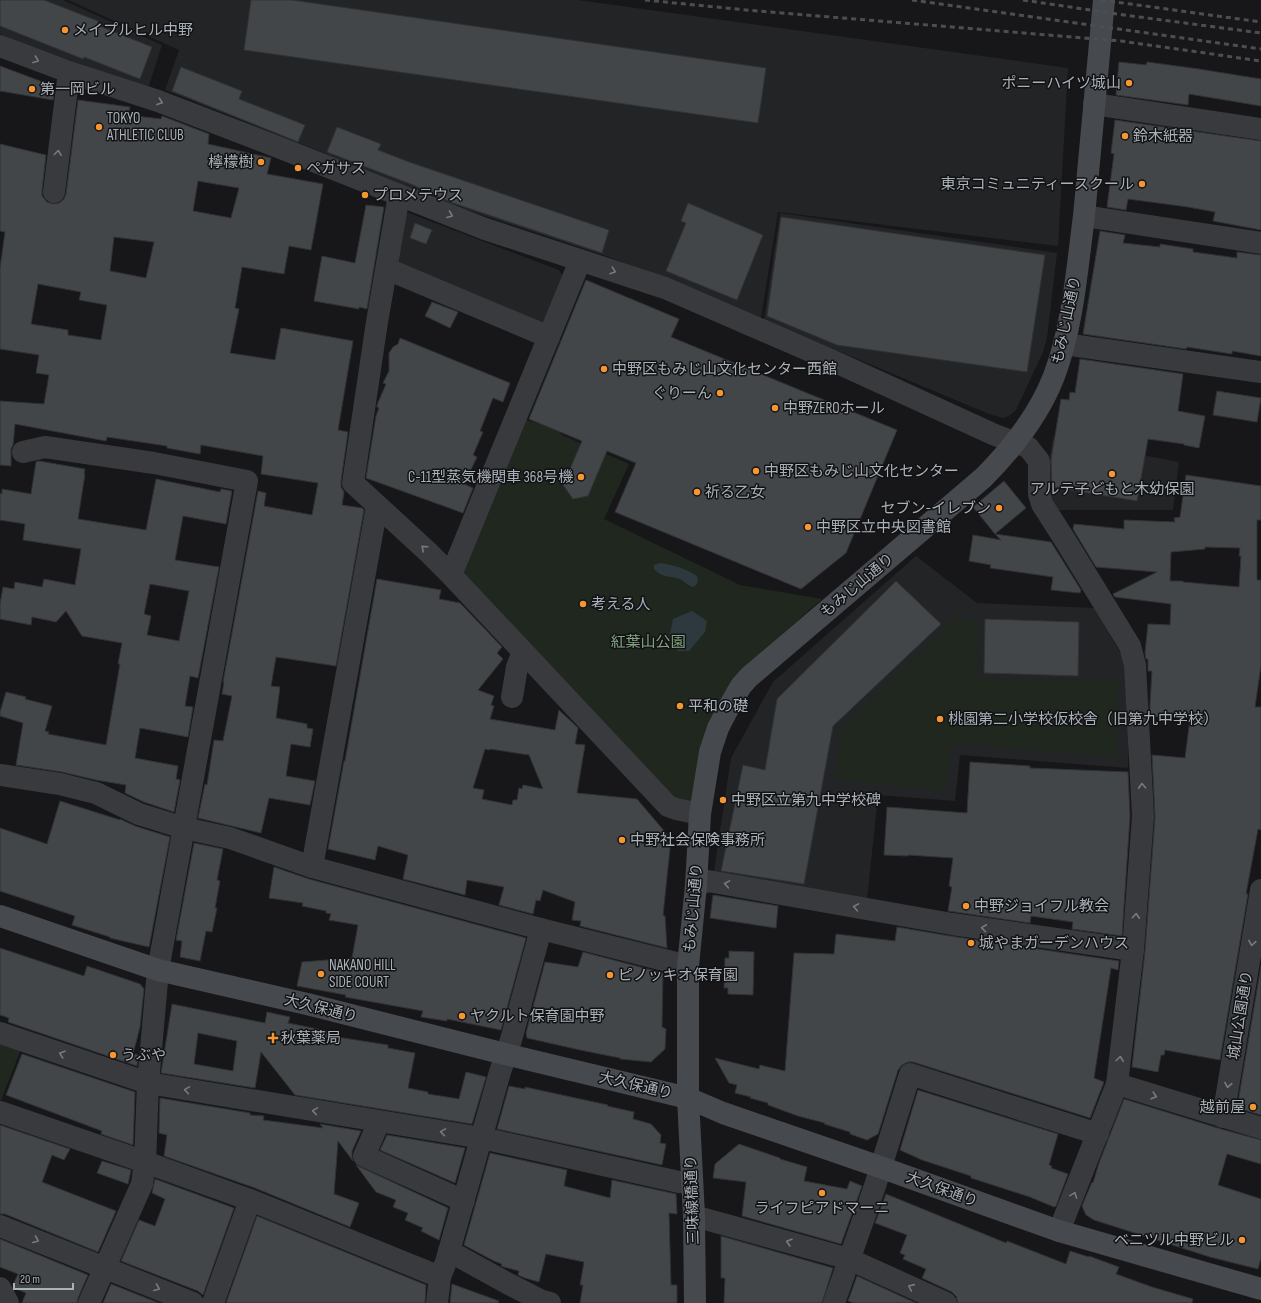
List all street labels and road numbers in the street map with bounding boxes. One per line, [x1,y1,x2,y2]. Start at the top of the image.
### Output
street label: もみじ山通り [1048,274,1085,366]
street label: もみじ山通り [817,549,898,622]
street label: もみじ山通り [680,862,707,954]
street label: 城山公園通り [1224,969,1257,1061]
street label: 大久保通り [282,990,360,1027]
street label: 大久保通り [597,1068,675,1103]
street label: 三味線橋通り [681,1155,704,1245]
street label: 大久保通り [903,1168,980,1211]

